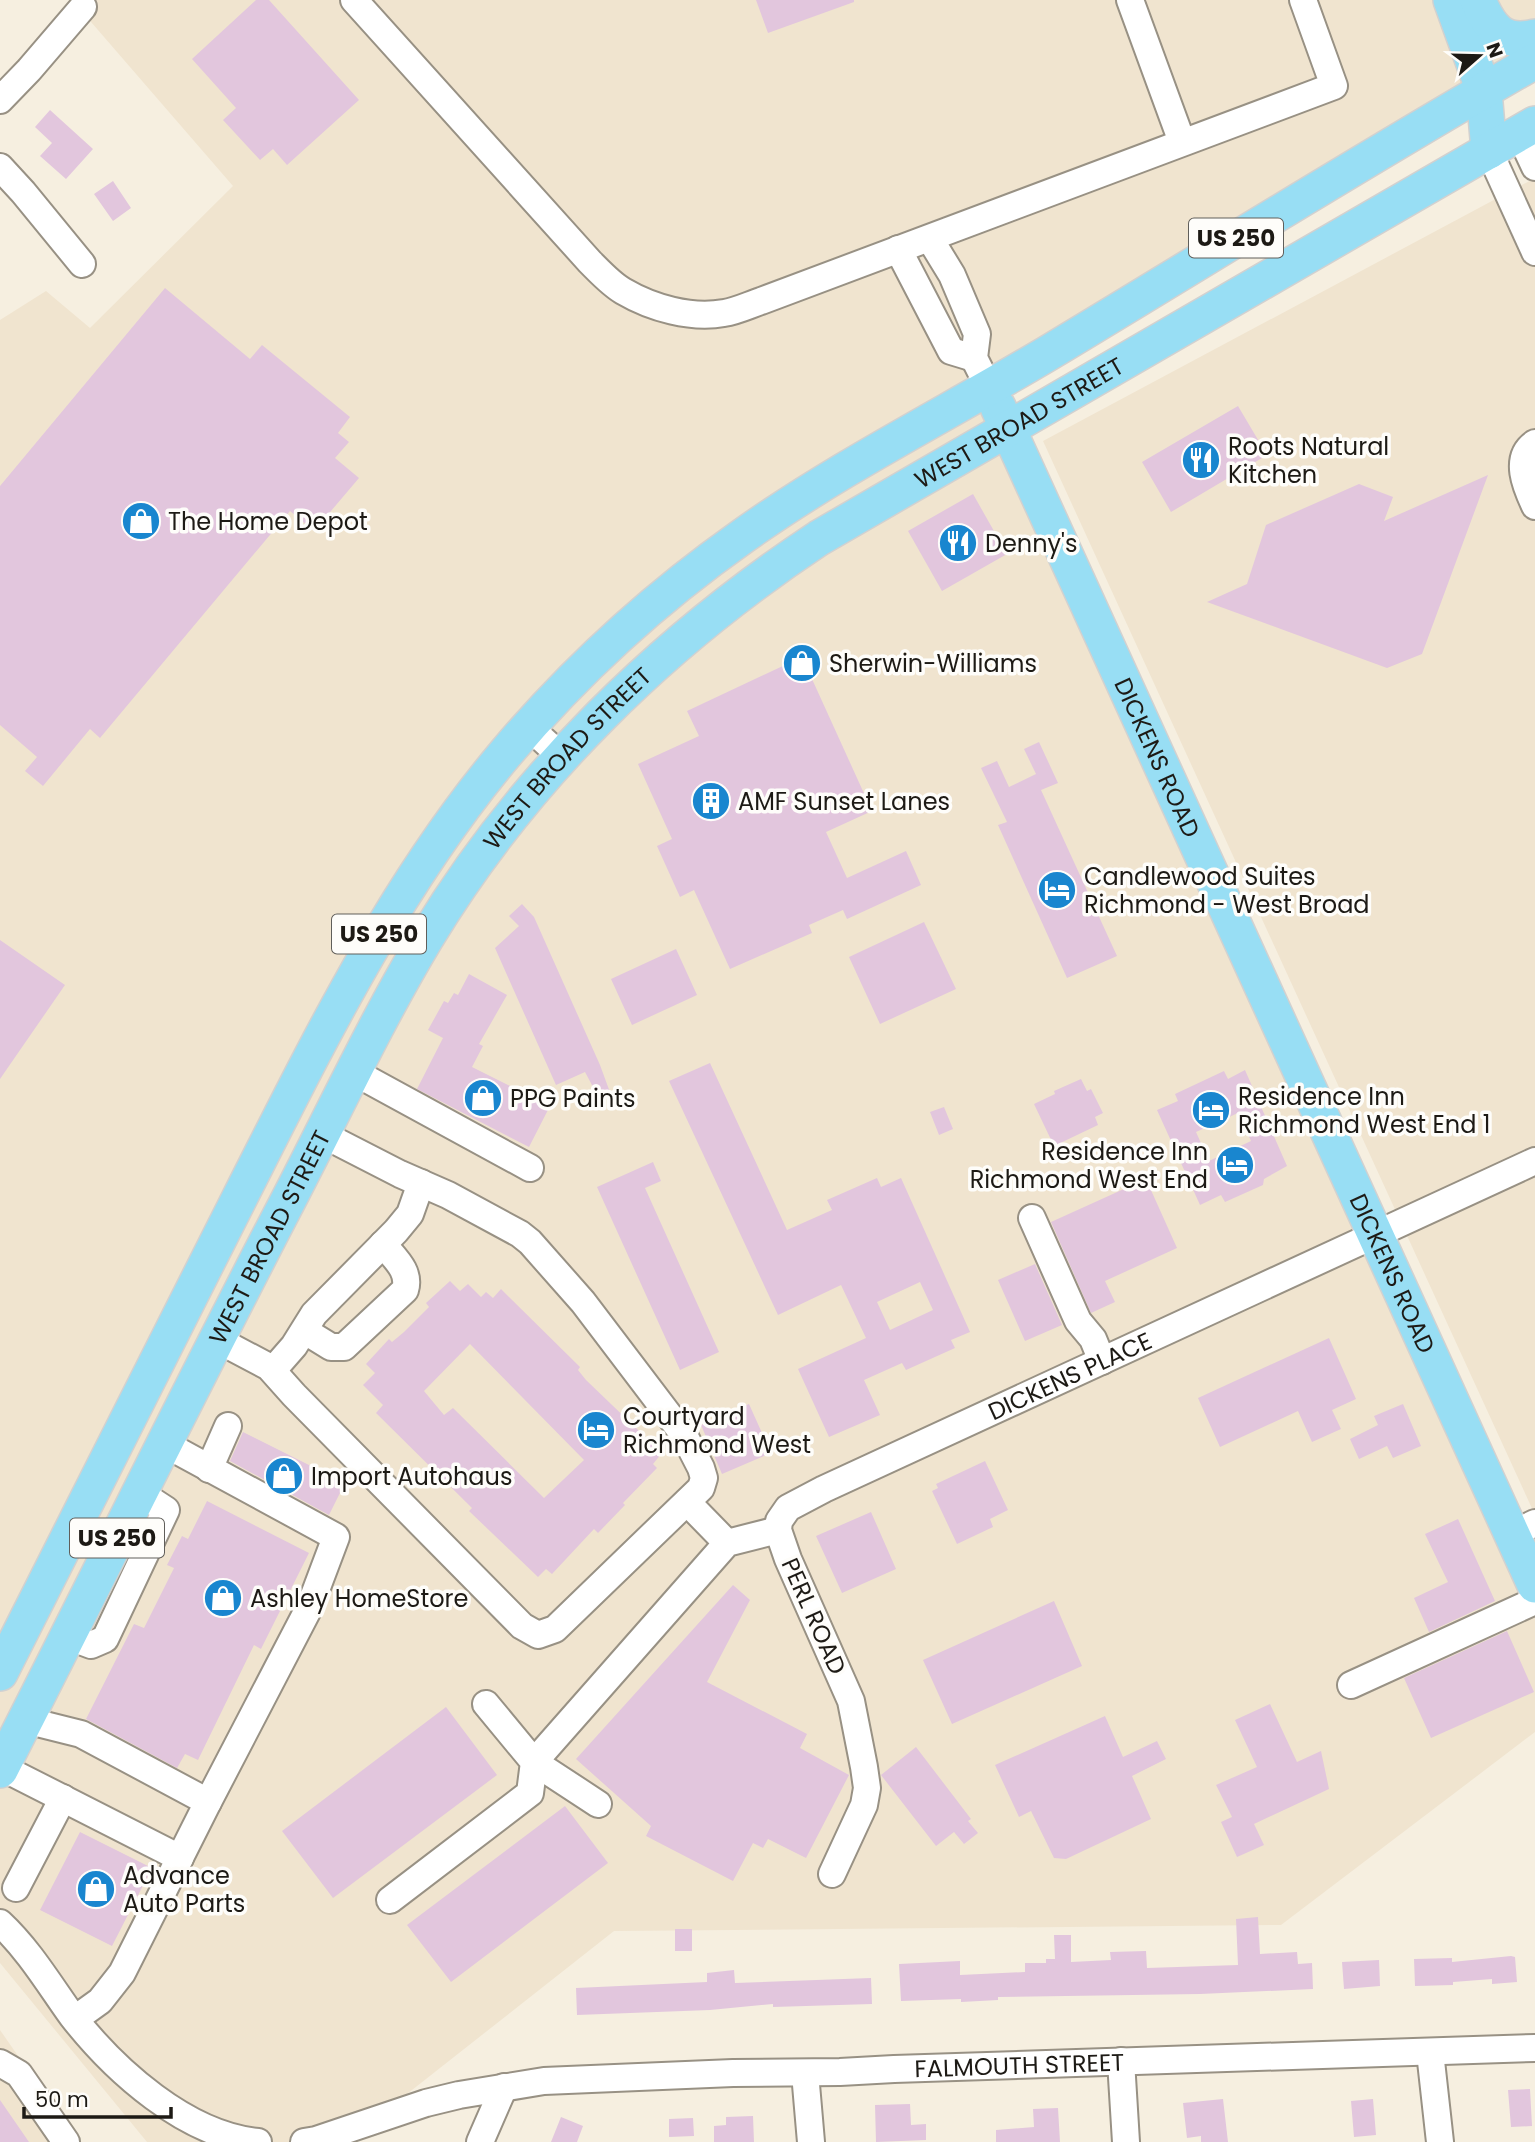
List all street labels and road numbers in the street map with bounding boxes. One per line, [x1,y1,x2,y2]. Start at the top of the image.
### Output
road number: US 250 [1189,218,1283,258]
street label: WEST BROAD STREET [908,349,1129,496]
street label: WEST BROAD STREET [475,659,658,856]
street label: DICKENS ROAD [1107,672,1208,842]
road number: US 250 [332,914,426,953]
street label: WEST BROAD STREET [201,1125,338,1350]
street label: DICKENS ROAD [1342,1188,1444,1358]
street label: DICKENS PLACE [983,1324,1157,1428]
road number: US 250 [70,1518,164,1558]
street label: PERL ROAD [774,1553,854,1679]
street label: FALMOUTH STREET [914,2045,1125,2085]

